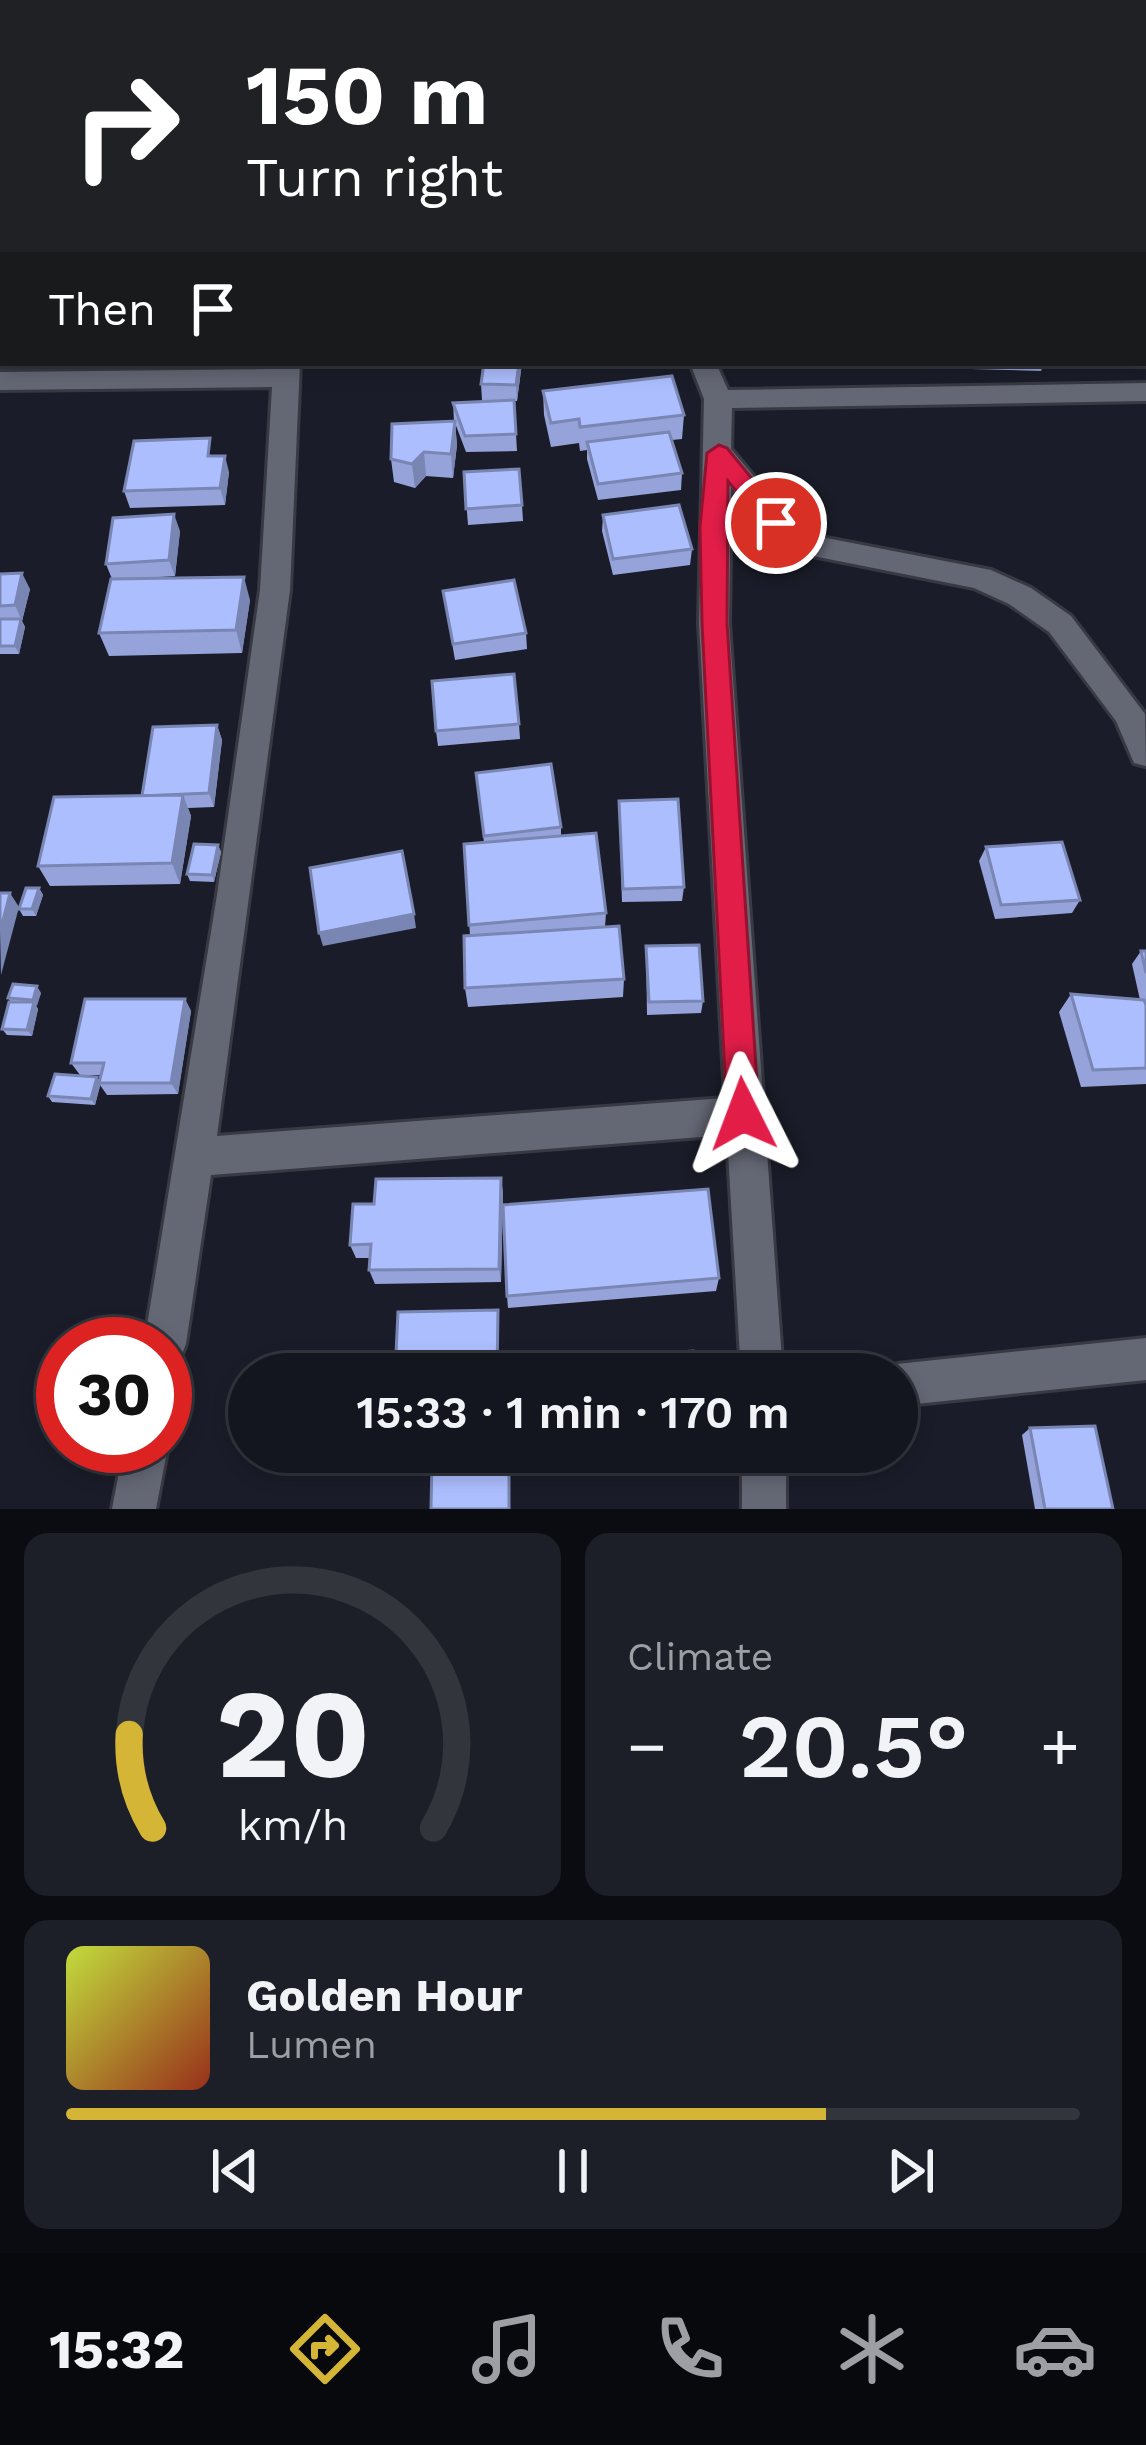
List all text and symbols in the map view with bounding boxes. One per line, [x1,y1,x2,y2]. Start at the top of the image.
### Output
text: 150 m [246,46,488,144]
icon: right [48,48,204,204]
text: Turn right [246,146,503,209]
icon: arrive [180,276,246,342]
text: Then [48,283,156,336]
pin [725,472,827,574]
icon: arrive [743,490,809,556]
position arrow [680,1051,806,1177]
speed limit sign: 30 [36,1317,192,1473]
text: 15:33 · 1 min · 170 m [356,1386,790,1439]
text: Climate [627,1634,773,1679]
text: 20 [215,1661,370,1807]
text: 20.5° [738,1693,969,1799]
text: − [627,1708,667,1785]
text: + [1040,1708,1080,1785]
text: km/h [237,1799,348,1849]
text: Golden Hour [246,1969,523,2022]
text: Lumen [246,2022,377,2067]
icon: previous [202,2138,268,2204]
icon: pause [540,2138,606,2204]
icon: next [878,2138,944,2204]
icon: directions [283,2307,367,2391]
icon: music [465,2307,549,2391]
icon: phone [648,2307,732,2391]
icon: climate [830,2307,914,2391]
icon: car [1013,2307,1097,2391]
text: 15:32 [49,2318,185,2381]

